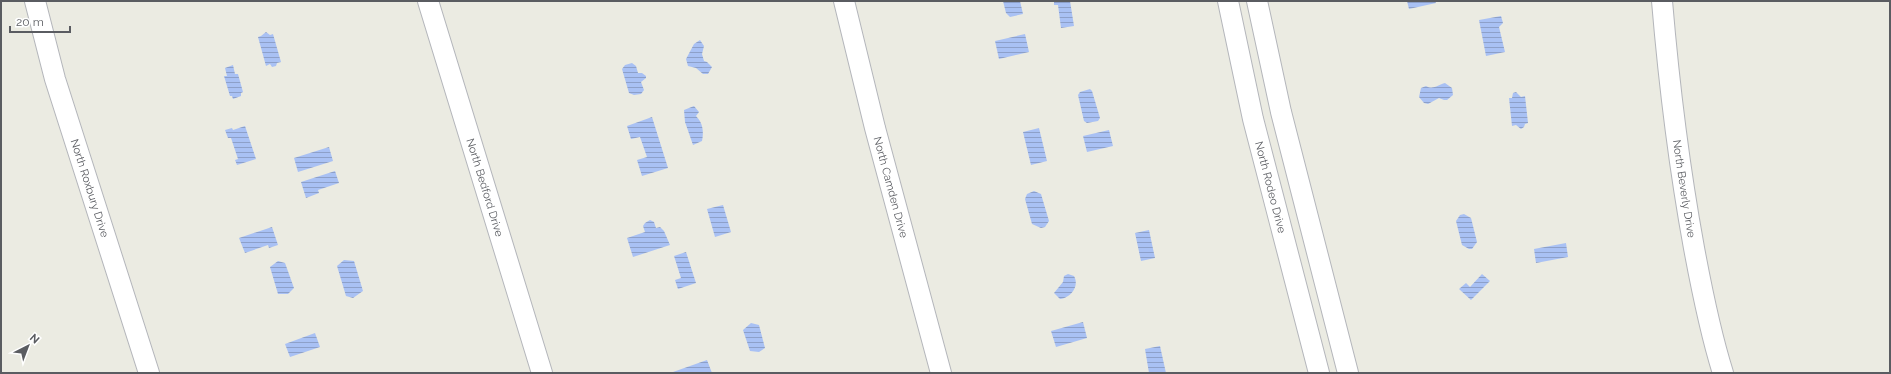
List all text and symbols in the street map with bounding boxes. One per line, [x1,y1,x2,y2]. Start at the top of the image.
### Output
scale bar [10,8,70,34]
text: 20 m [16,15,44,29]
street label: North Camden Drive [871,135,911,240]
street label: North Roxbury Drive [68,137,112,239]
street label: North Bedford Drive [464,137,506,239]
street label: North Beverly Drive [1670,139,1699,239]
street label: North Rodeo Drive [1253,140,1289,235]
north arrow [8,326,48,366]
text: N [27,331,42,347]

